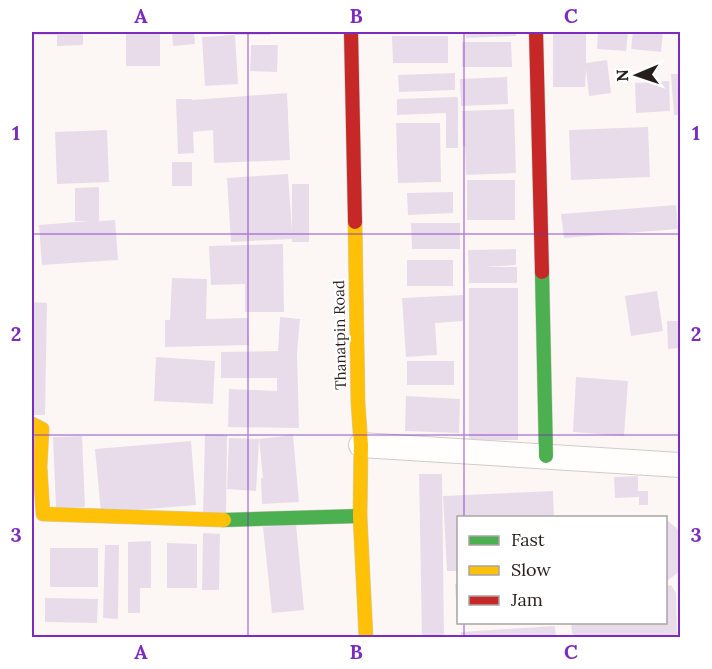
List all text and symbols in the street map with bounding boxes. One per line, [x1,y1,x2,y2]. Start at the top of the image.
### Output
text: A [134,3,148,28]
text: B [349,3,363,28]
text: C [564,3,578,28]
north arrow [607,45,667,105]
text: N [612,69,632,82]
text: 1 [12,120,20,145]
text: 1 [692,120,700,145]
street label: Thanatpin Road [329,280,350,390]
text: 2 [11,321,21,346]
text: 2 [691,321,701,346]
legend [457,516,667,624]
text: 3 [10,522,22,547]
text: 3 [690,522,702,547]
text: Fast [511,528,545,551]
text: Slow [511,558,551,581]
text: Jam [510,588,543,611]
text: A [134,639,148,664]
text: B [349,639,363,664]
text: C [564,639,578,664]

